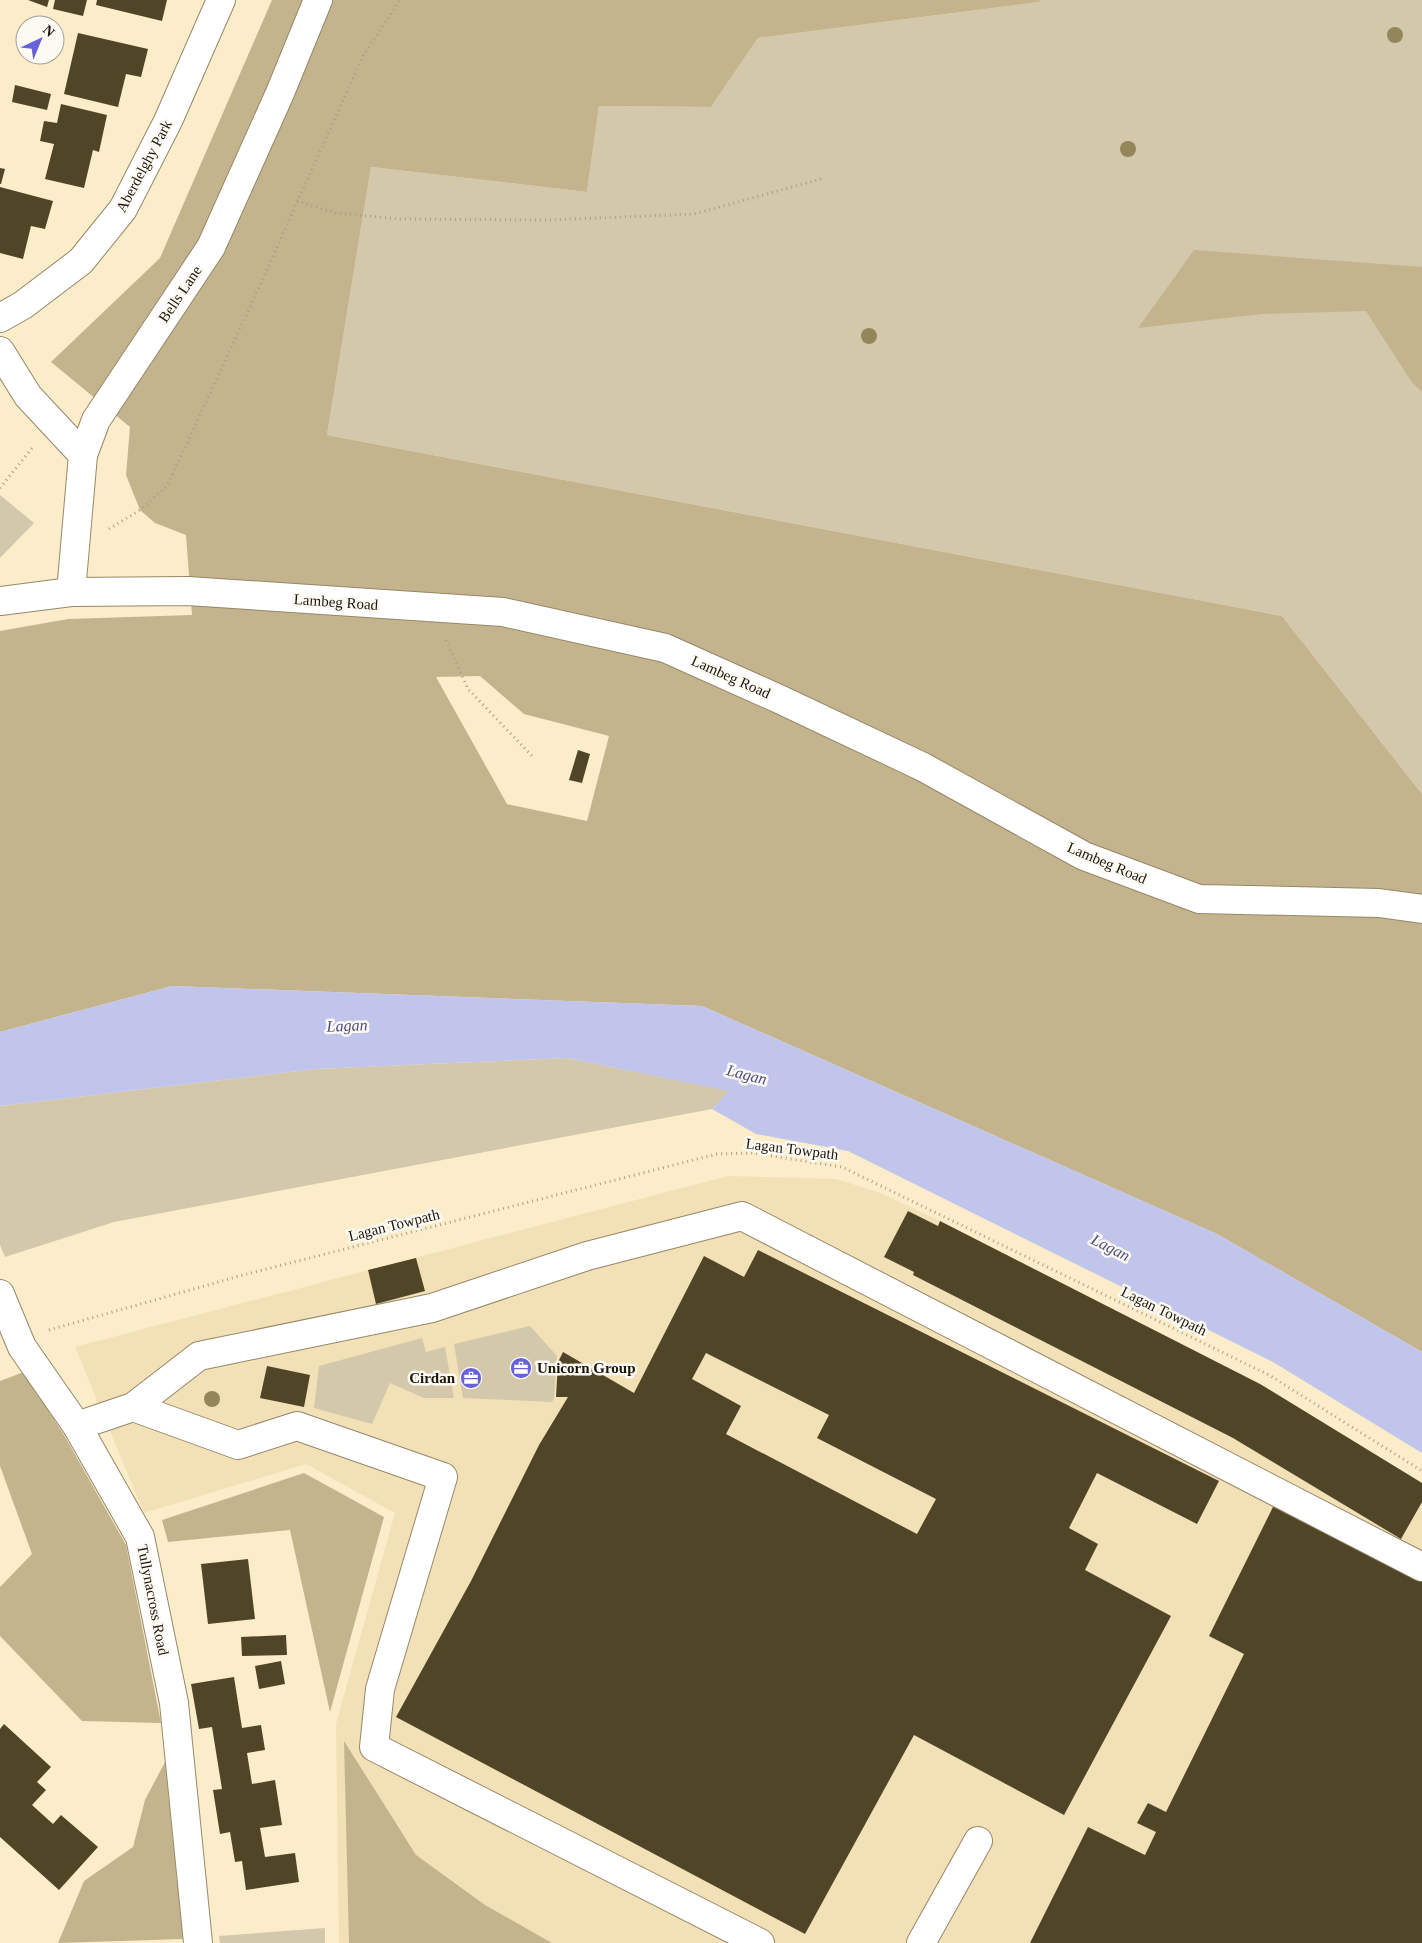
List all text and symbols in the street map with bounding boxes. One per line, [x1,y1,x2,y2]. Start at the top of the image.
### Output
north arrow [15,15,65,65]
text: N [40,22,58,40]
street label: Aberdelghy Park [113,117,175,215]
street label: Bells Lane [155,262,205,325]
street label: Lambeg Road [293,591,379,613]
street label: Lambeg Road [689,652,773,702]
street label: Lambeg Road [1065,839,1150,887]
water label: Lagan [325,1016,368,1036]
water label: Lagan [724,1061,769,1089]
street label: Lagan Towpath [745,1135,840,1163]
street label: Lagan Towpath [347,1206,442,1244]
water label: Lagan [1087,1230,1133,1265]
street label: Lagan Towpath [1119,1283,1210,1339]
office icon: Unicorn Group [509,1356,533,1380]
place label: Unicorn Group [537,1360,636,1376]
office icon: Cirdan [459,1366,483,1390]
place label: Cirdan [409,1370,456,1386]
street label: Tullynacross Road [134,1543,172,1657]

